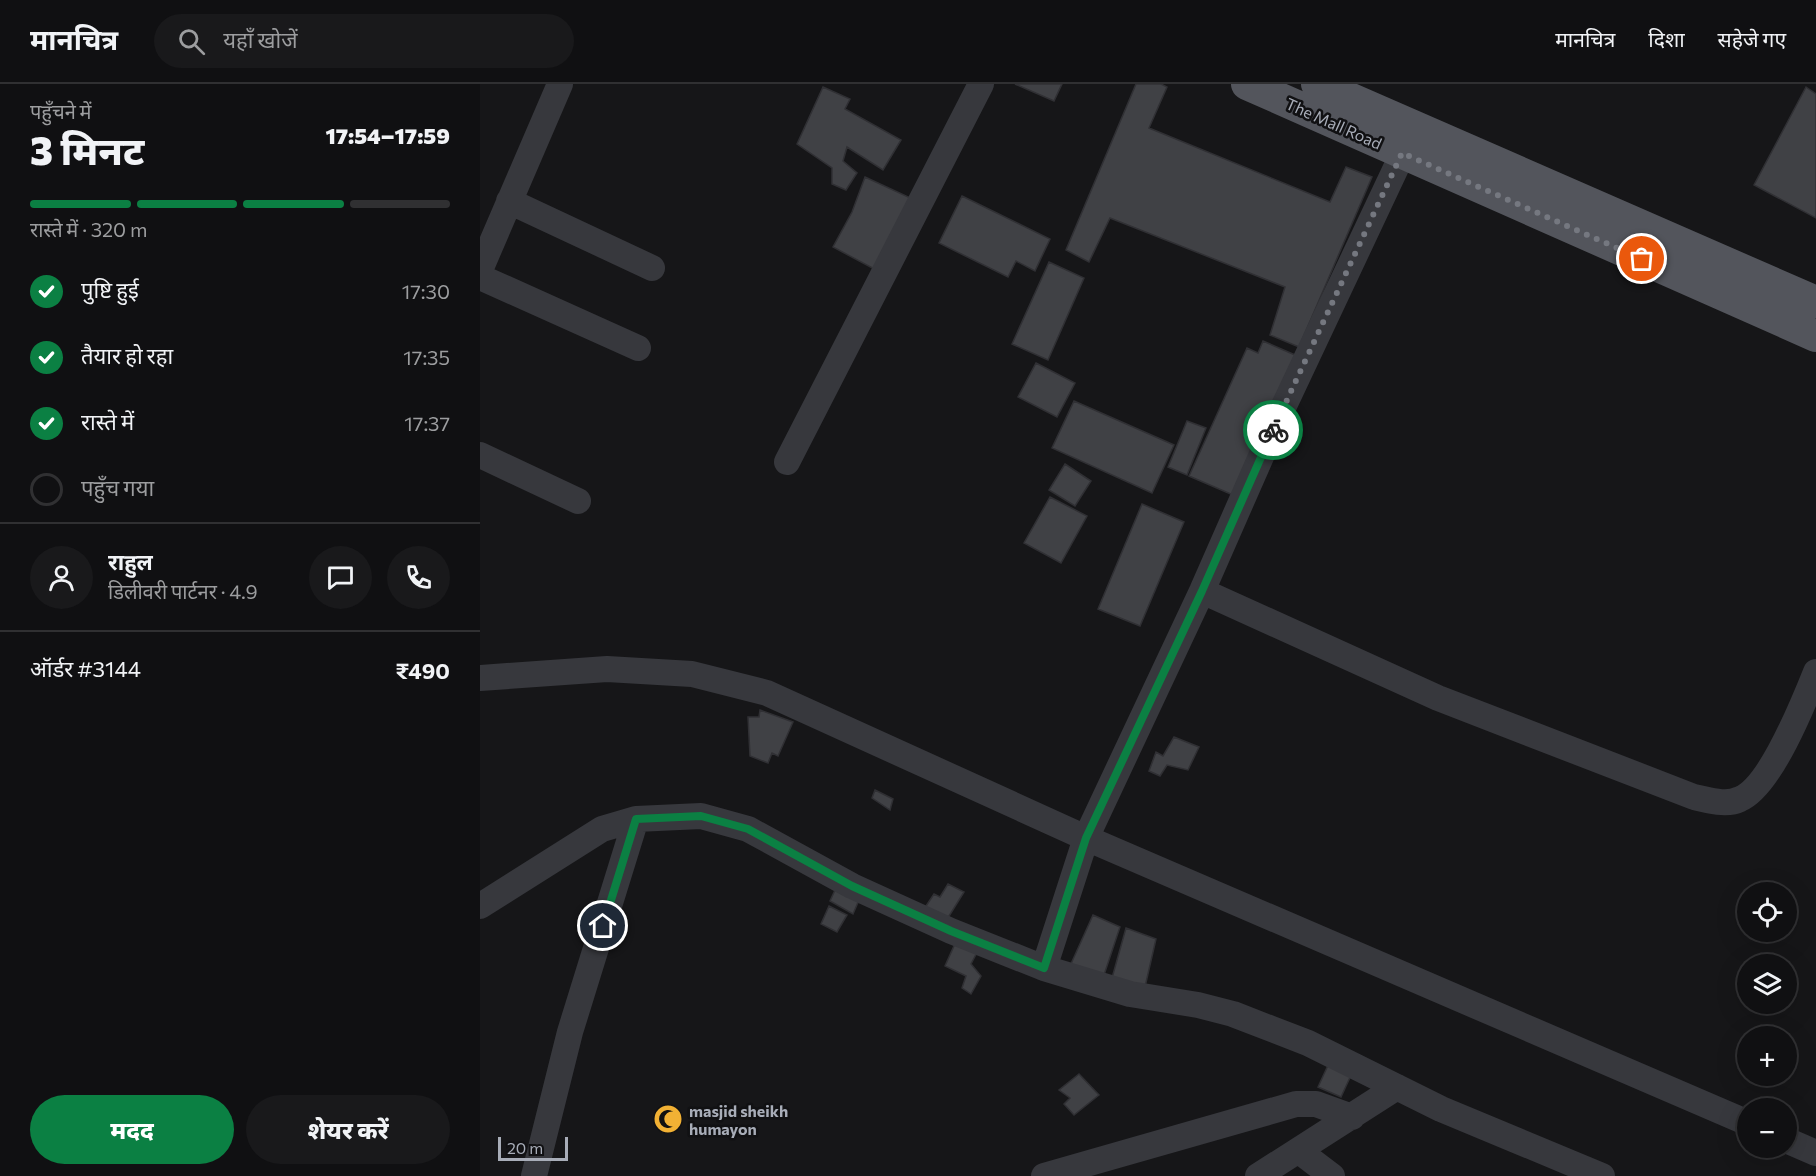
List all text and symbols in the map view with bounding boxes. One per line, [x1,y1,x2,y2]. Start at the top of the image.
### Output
search box [154,14,574,68]
text: मानचित्र [30,22,118,56]
icon: search [175,25,208,58]
text: यहाँ खोजें [223,26,298,53]
text: मानचित्र [1555,26,1615,51]
text: दिशा [1648,26,1685,51]
text: सहेजे गए [1718,26,1786,51]
street label: The Mall Road [1283,93,1385,153]
text: पहुँचने में [30,99,92,123]
text: 17:54–17:59 [325,122,450,149]
text: 3 मिनट [30,125,144,173]
text: रास्ते में · 320 m [30,217,147,241]
pin [1616,233,1667,284]
icon: bag [1625,242,1658,275]
icon: check [30,275,63,308]
text: पुष्टि हुई [81,276,139,303]
text: 17:30 [402,279,450,303]
icon: check [30,341,63,374]
text: तैयार हो रहा [81,342,173,369]
text: 17:35 [403,345,450,369]
courier [1243,400,1303,460]
icon: check [30,407,63,440]
text: रास्ते में [81,408,134,435]
text: 17:37 [404,411,450,435]
icon: bike [1257,414,1290,447]
text: पहुँच गया [81,474,154,501]
button: person [30,546,93,609]
button: chat [309,546,372,609]
button: phone [387,546,450,609]
text: राहुल [108,548,153,575]
text: डिलीवरी पार्टनर · 4.9 [108,579,258,603]
text: ऑर्डर #3144 [30,655,141,682]
text: ₹490 [395,657,450,684]
map controls [1737,882,1797,1158]
button: locate [1737,882,1797,942]
pin [577,900,628,951]
icon: home [586,909,619,942]
button: layers [1737,954,1797,1014]
button: + [1737,1026,1797,1086]
button: मदद [30,1095,234,1164]
button: शेयर करें [246,1095,450,1164]
button: − [1737,1098,1797,1158]
place label: masjid sheikh humayon [689,1101,788,1138]
mosque icon: masjid sheikh humayon [652,1103,684,1135]
scale bar [498,1134,568,1162]
text: 20 m [507,1138,543,1157]

